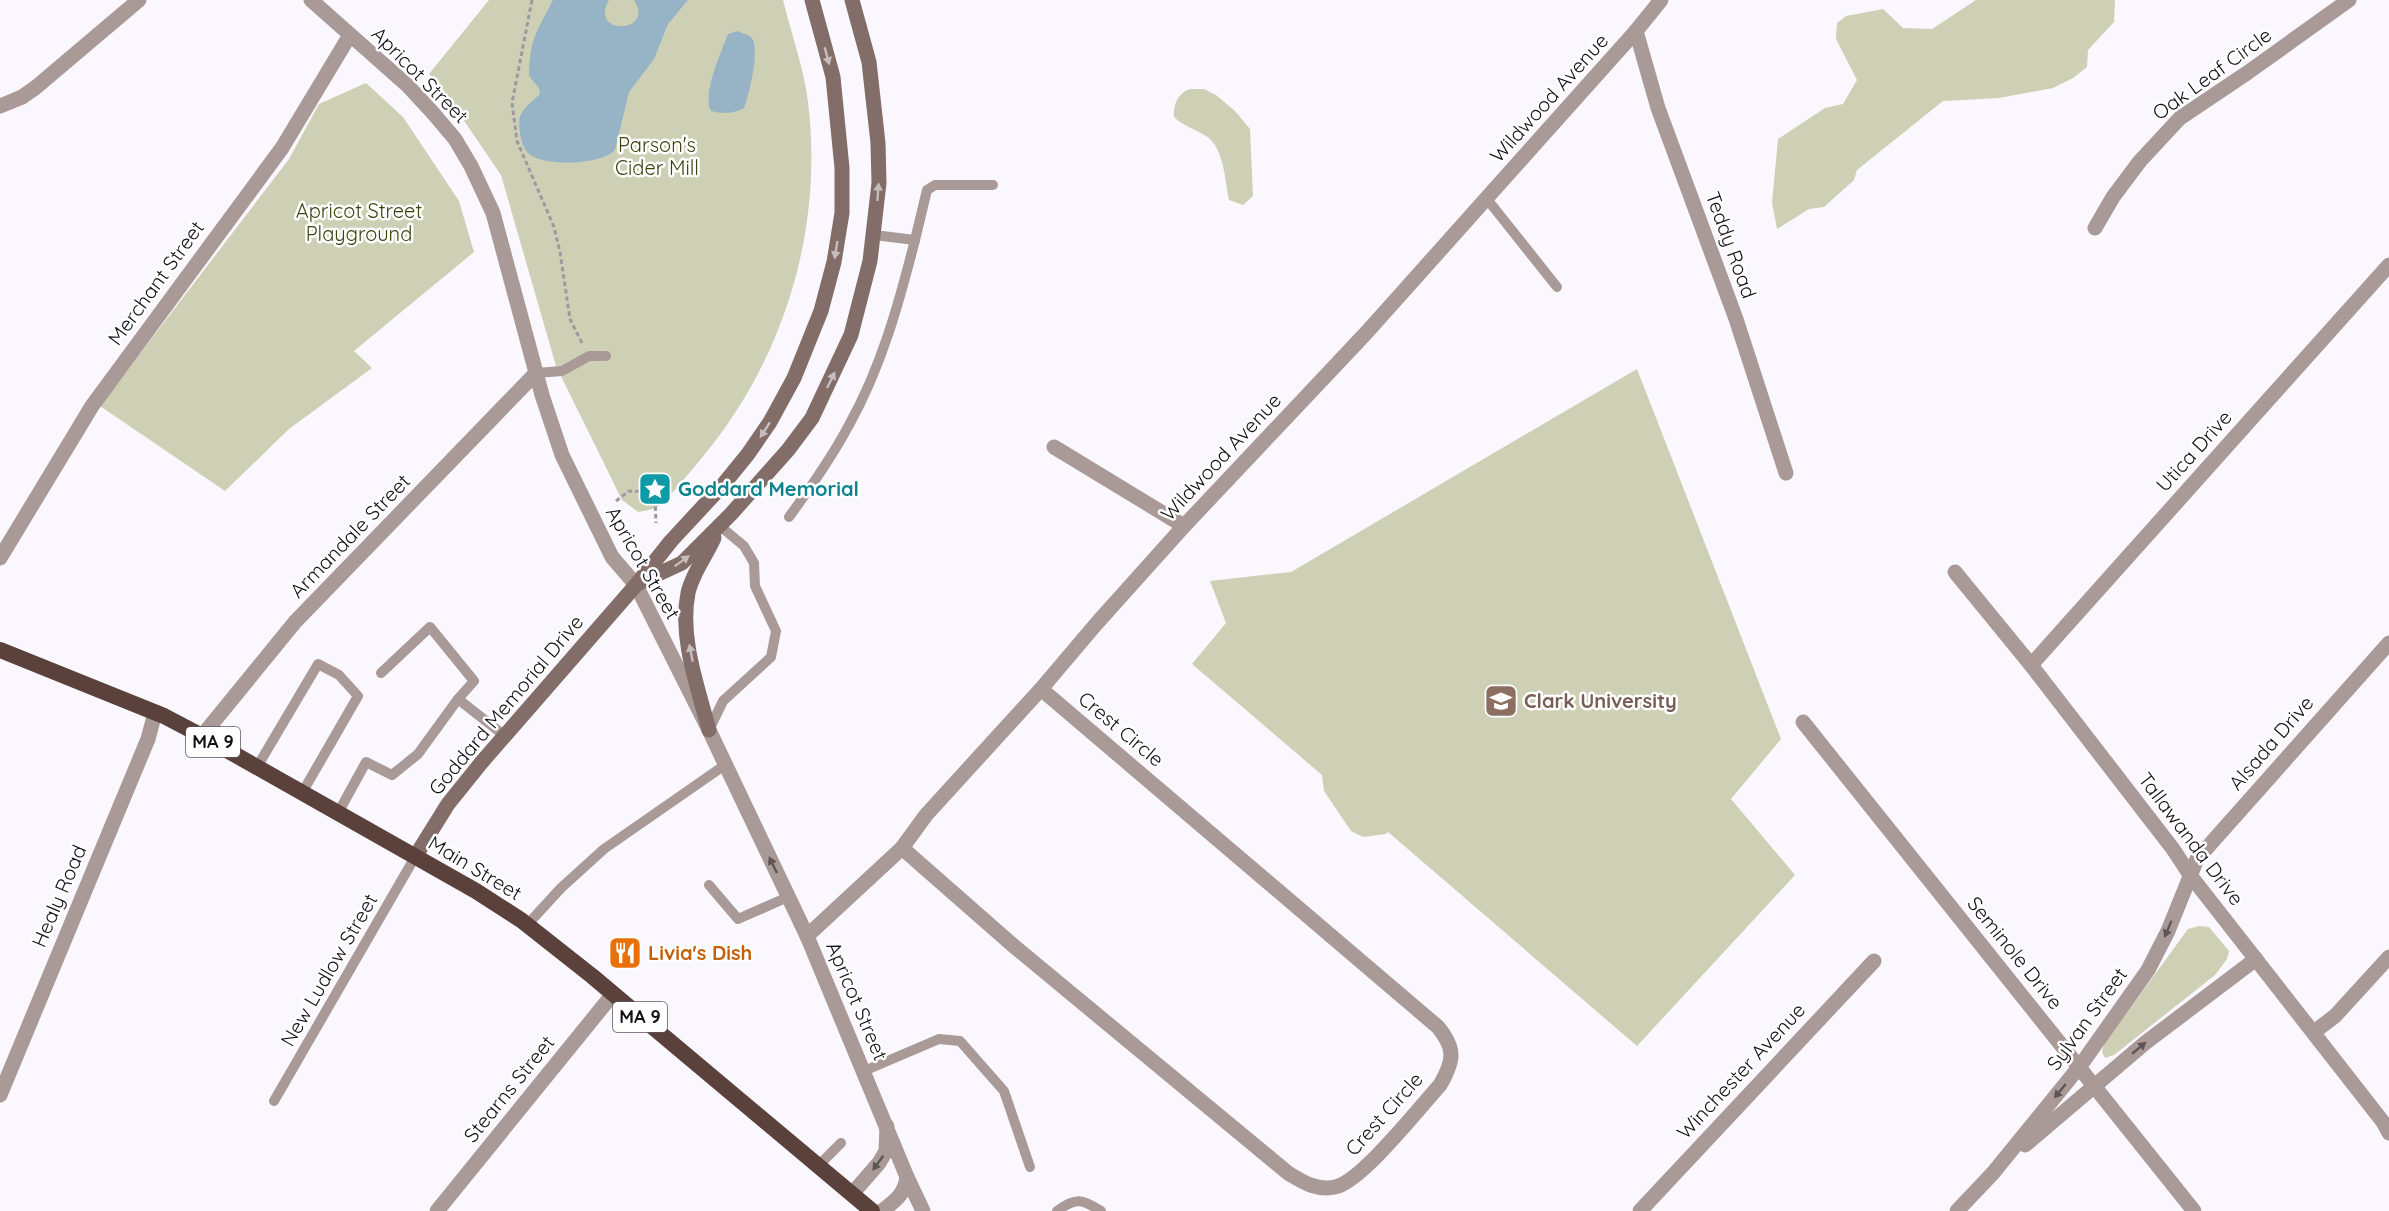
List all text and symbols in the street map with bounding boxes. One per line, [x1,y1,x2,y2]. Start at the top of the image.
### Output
street label: Apricot Street [367,21,474,128]
street label: Oak Leaf Circle [2147,22,2276,125]
street label: Wildwood Avenue [1484,28,1613,167]
one-way arrow [823,47,833,66]
park label: Parson's Cider Mill [615,132,699,180]
one-way arrow [874,182,883,201]
street label: Teddy Road [1701,188,1762,302]
park label: Apricot Street Playground [296,198,422,246]
street label: Merchant Street [102,216,209,350]
one-way arrow [832,240,841,259]
one-way arrow [827,371,836,388]
street label: Wildwood Avenue [1155,388,1286,526]
street label: Utica Drive [2150,405,2237,497]
one-way arrow [760,422,771,438]
street label: Armandale Street [284,468,415,603]
place icon: Goddard Memorial [637,471,673,507]
place label: Goddard Memorial [678,476,859,501]
street label: Apricot Street [601,502,686,624]
one-way arrow [674,555,690,567]
street label: Goddard Memorial Drive [423,609,588,800]
one-way arrow [686,643,695,662]
school or university icon: Clark University [1483,683,1519,719]
street label: Crest Circle [1073,686,1169,772]
place label: Clark University [1524,688,1677,713]
street label: Alsada Drive [2223,690,2318,795]
road number: MA 9 [186,727,240,757]
street label: Tallawanda Drive [2133,767,2250,910]
street label: Main Street [424,830,527,905]
street label: Healy Road [26,841,91,951]
one-way arrow [768,856,777,873]
street label: New Ludlow Street [275,889,383,1051]
street label: Seminole Drive [1962,891,2069,1014]
one-way arrow [2164,921,2173,938]
restaurant icon: Livia's Dish [607,935,643,971]
street label: Apricot Street [821,938,894,1064]
place label: Livia's Dish [648,940,752,965]
street label: Sylvan Street [2041,962,2132,1075]
street label: Winchester Avenue [1671,997,1810,1144]
road number: MA 9 [613,1002,667,1032]
street label: Stearns Street [458,1030,559,1147]
one-way arrow [2131,1041,2147,1054]
street label: Crest Circle [1340,1067,1428,1161]
one-way arrow [2054,1083,2067,1098]
one-way arrow [872,1155,884,1171]

